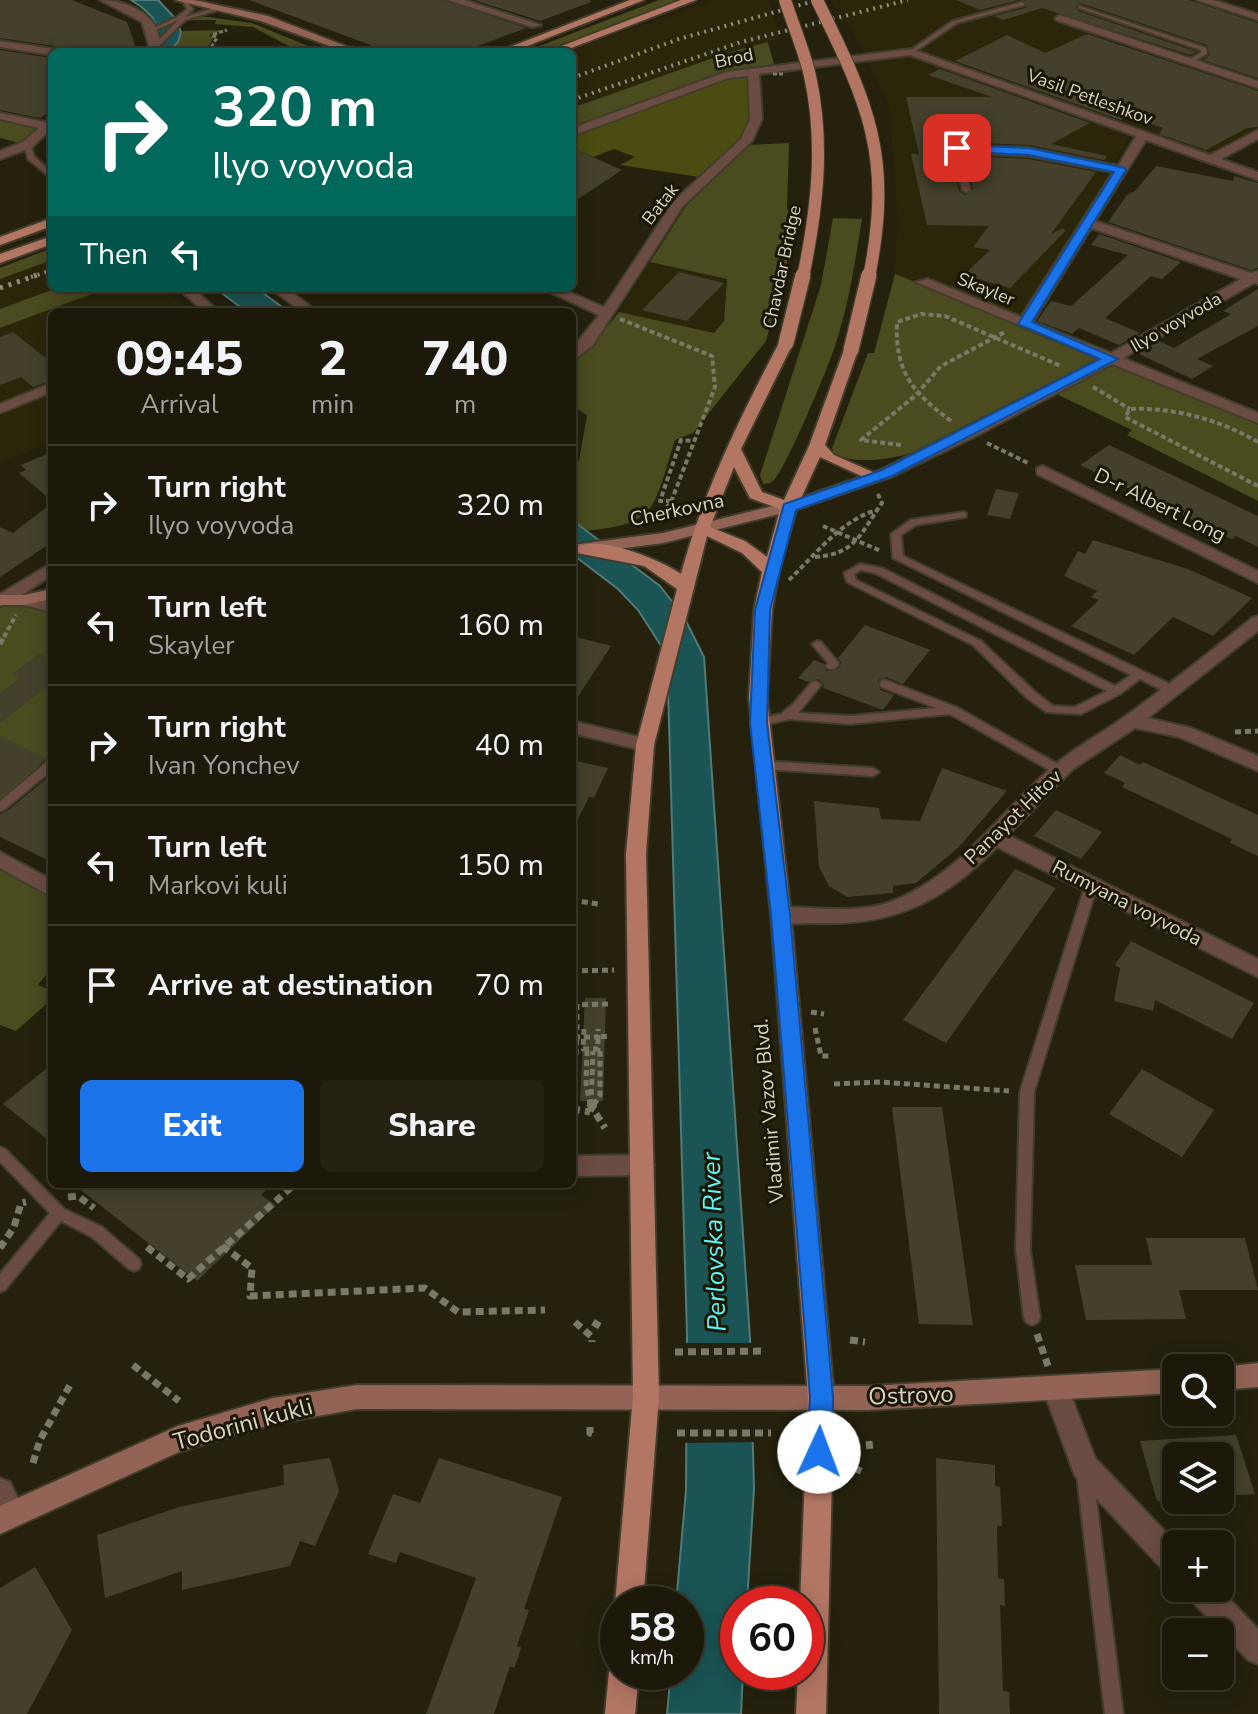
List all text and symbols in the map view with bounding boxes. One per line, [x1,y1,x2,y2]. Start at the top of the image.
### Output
street label: Brod [712,42,756,74]
street label: Vasil Petleshkov [1023,63,1157,131]
text: 320 m [212,69,377,146]
icon: right [80,80,184,184]
pin [923,114,991,182]
icon: arrive [935,126,979,170]
text: Ilyo voyvoda [212,142,415,191]
street label: Batak [636,177,684,230]
street label: Chavdar Bridge [757,203,807,331]
icon: left [164,232,208,276]
text: Then [80,234,148,275]
street label: Skayler [954,267,1019,312]
street label: Ilyo voyvoda [1126,286,1226,358]
text: 09:45 [116,326,243,392]
text: 2 [318,326,347,392]
text: 740 [422,326,508,392]
text: Arrival [140,387,219,422]
text: min [311,387,354,422]
text: m [454,387,476,422]
street label: D-r Albert Long [1090,461,1230,549]
text: Turn right [148,467,286,508]
icon: right [80,483,124,527]
text: 320 m [457,485,544,526]
street label: Cherkovna [627,487,727,533]
text: Ilyo voyvoda [148,508,294,543]
text: Turn left [148,587,266,628]
icon: left [80,603,124,647]
text: 160 m [457,605,544,646]
text: Skayler [148,628,235,663]
text: Turn right [148,707,286,748]
icon: right [80,723,124,767]
text: 40 m [475,725,544,766]
text: Ivan Yonchev [148,748,300,783]
street label: Panayot Hitov [958,763,1068,870]
text: Turn left [148,827,266,868]
icon: left [80,843,124,887]
text: 150 m [457,845,544,886]
street label: Rumyana voyvoda [1047,854,1207,952]
text: Markovi kuli [148,868,288,903]
icon: arrive [80,963,124,1007]
text: Arrive at destination [148,965,433,1006]
text: 70 m [475,965,544,1006]
street label: Vladimir Vazov Blvd. [747,1018,791,1205]
button: Exit [80,1080,304,1172]
button: Share [320,1080,544,1172]
water label: Perlovska River [693,1151,735,1332]
map controls [1162,1354,1234,1690]
button: search [1162,1354,1234,1426]
street label: Ostrovo [868,1378,954,1412]
street label: Todorini kukli [170,1390,316,1458]
position arrow [777,1410,861,1494]
button: layers [1162,1442,1234,1514]
button: + [1162,1530,1234,1602]
speed limit sign: 60 [720,1586,824,1690]
text: 58 [628,1601,676,1655]
button: − [1162,1618,1234,1690]
text: km/h [630,1644,674,1671]

